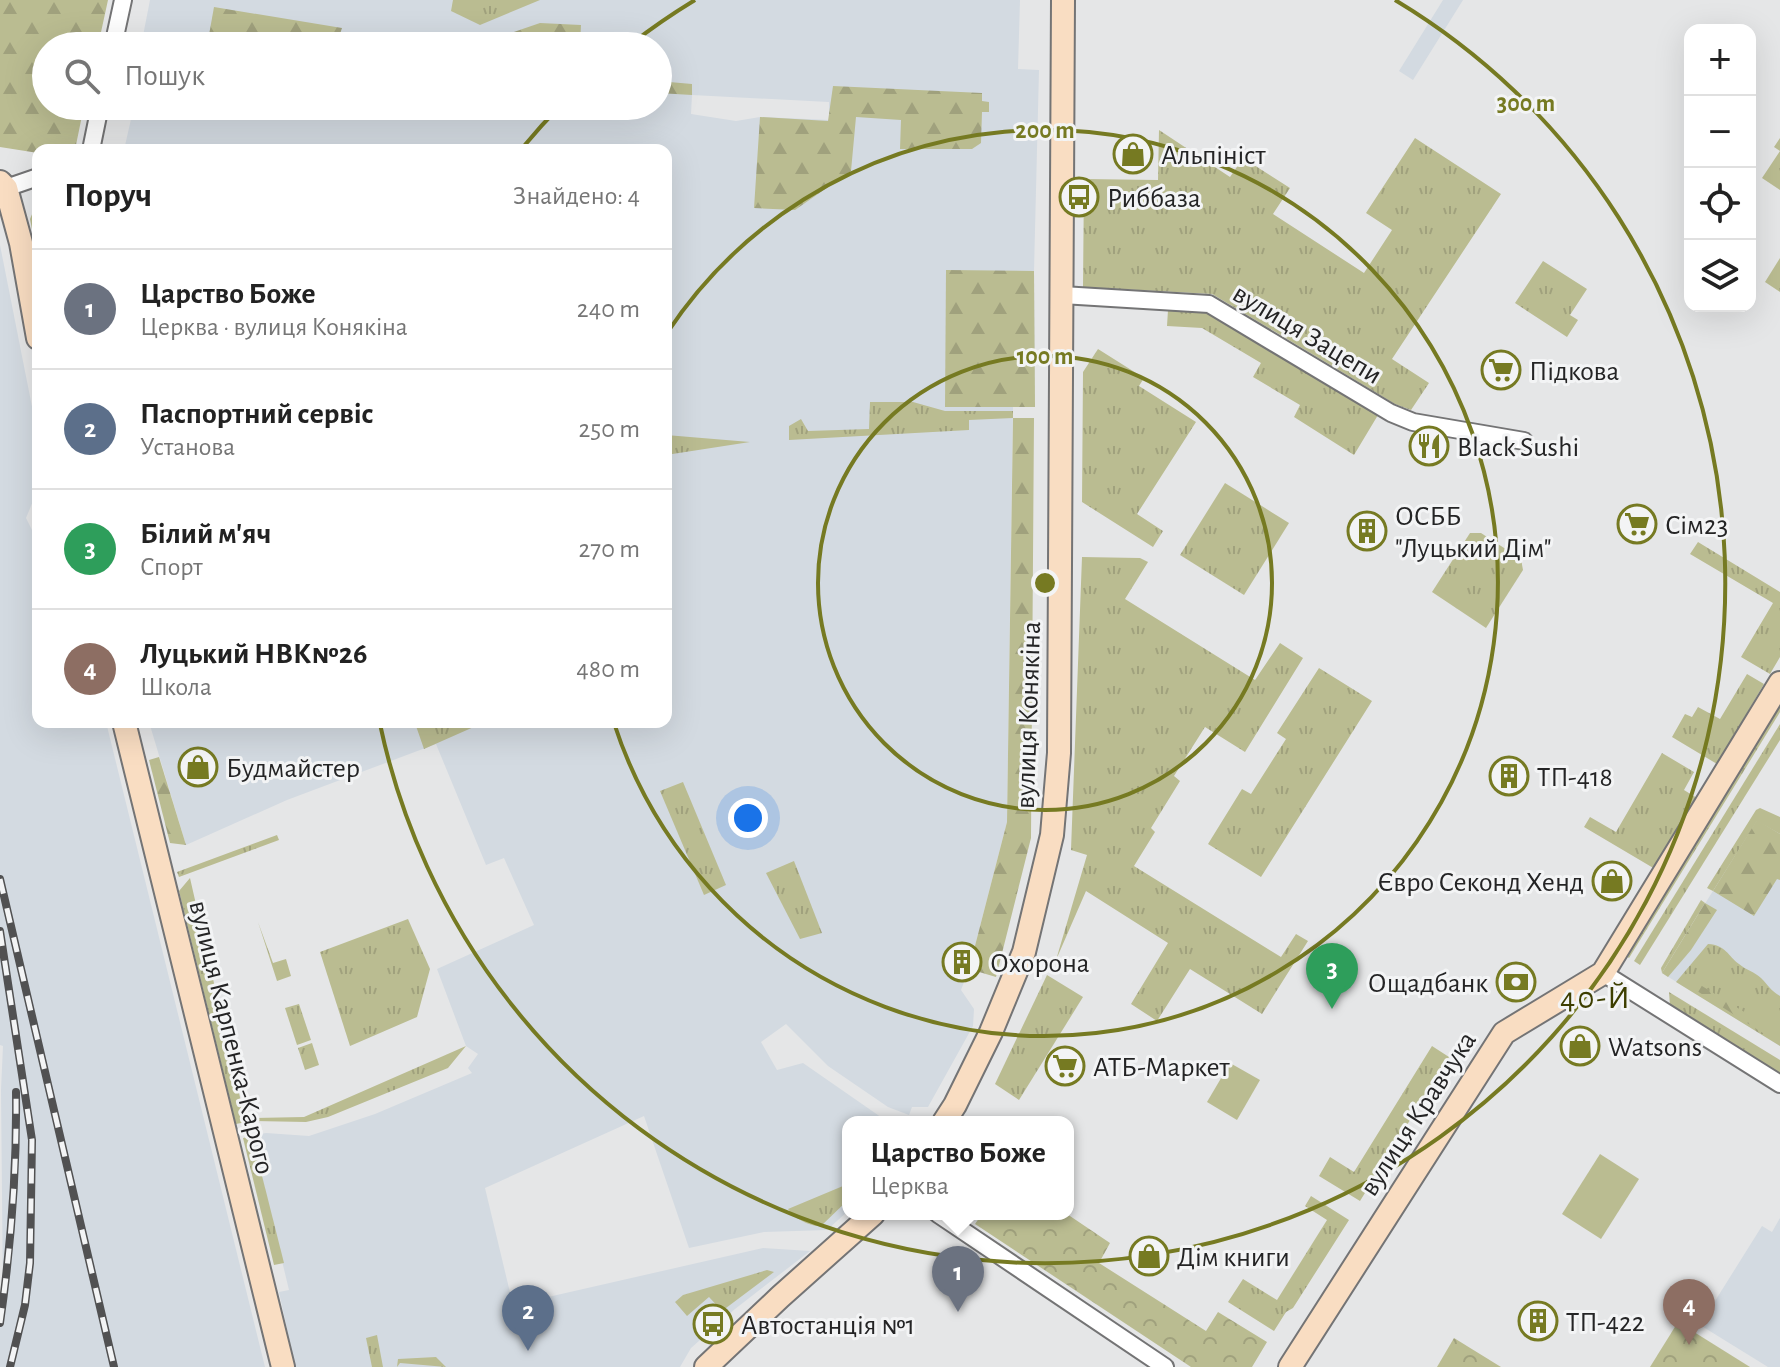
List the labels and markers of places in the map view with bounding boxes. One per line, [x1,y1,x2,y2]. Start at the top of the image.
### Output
shop icon: Альпініст [1112,133,1154,175]
place label: Альпініст [1161,142,1266,170]
bus stop icon: Риббаза [1058,176,1100,218]
place label: Риббаза [1107,185,1201,213]
supermarket icon: Підкова [1480,349,1522,391]
place label: Підкова [1529,358,1620,386]
restaurant icon: Black Sushi [1408,425,1450,467]
place label: Black Sushi [1457,434,1579,462]
place label: ОСББ "Луцький Дім" [1395,503,1552,563]
supermarket icon: Сім23 [1616,503,1658,545]
building icon: ОСББ "Луцький Дім" [1346,510,1388,552]
place label: Сім23 [1665,512,1728,540]
centre of rings [1031,569,1059,597]
shop icon: Будмайстер [177,746,219,788]
place label: Будмайстер [226,755,360,783]
building icon: ТП-418 [1488,755,1530,797]
place label: ТП-418 [1537,764,1613,792]
shop icon: Євро Секонд Хенд [1591,860,1633,902]
place label: Євро Секонд Хенд [1377,869,1584,897]
building icon: Охорона [941,941,983,983]
pin: 3 [1306,943,1358,1009]
place label: Охорона [990,950,1090,978]
bank icon: Ощадбанк [1495,961,1537,1003]
place label: Ощадбанк [1368,970,1488,998]
shop icon: Watsons [1559,1025,1601,1067]
place label: Watsons [1608,1034,1702,1062]
supermarket icon: АТБ-Маркет [1044,1045,1086,1087]
place label: АТБ-Маркет [1093,1054,1231,1082]
shop icon: Дім книги [1128,1235,1170,1277]
place label: Дім книги [1177,1244,1290,1272]
pin: 1 [932,1246,984,1312]
pin: 4 [1663,1279,1715,1345]
pin: 2 [502,1285,554,1351]
building icon: ТП-422 [1517,1300,1559,1342]
bus stop icon: Автостанція №1 [692,1303,734,1345]
place label: ТП-422 [1566,1309,1644,1337]
place label: Автостанція №1 [741,1312,915,1340]

